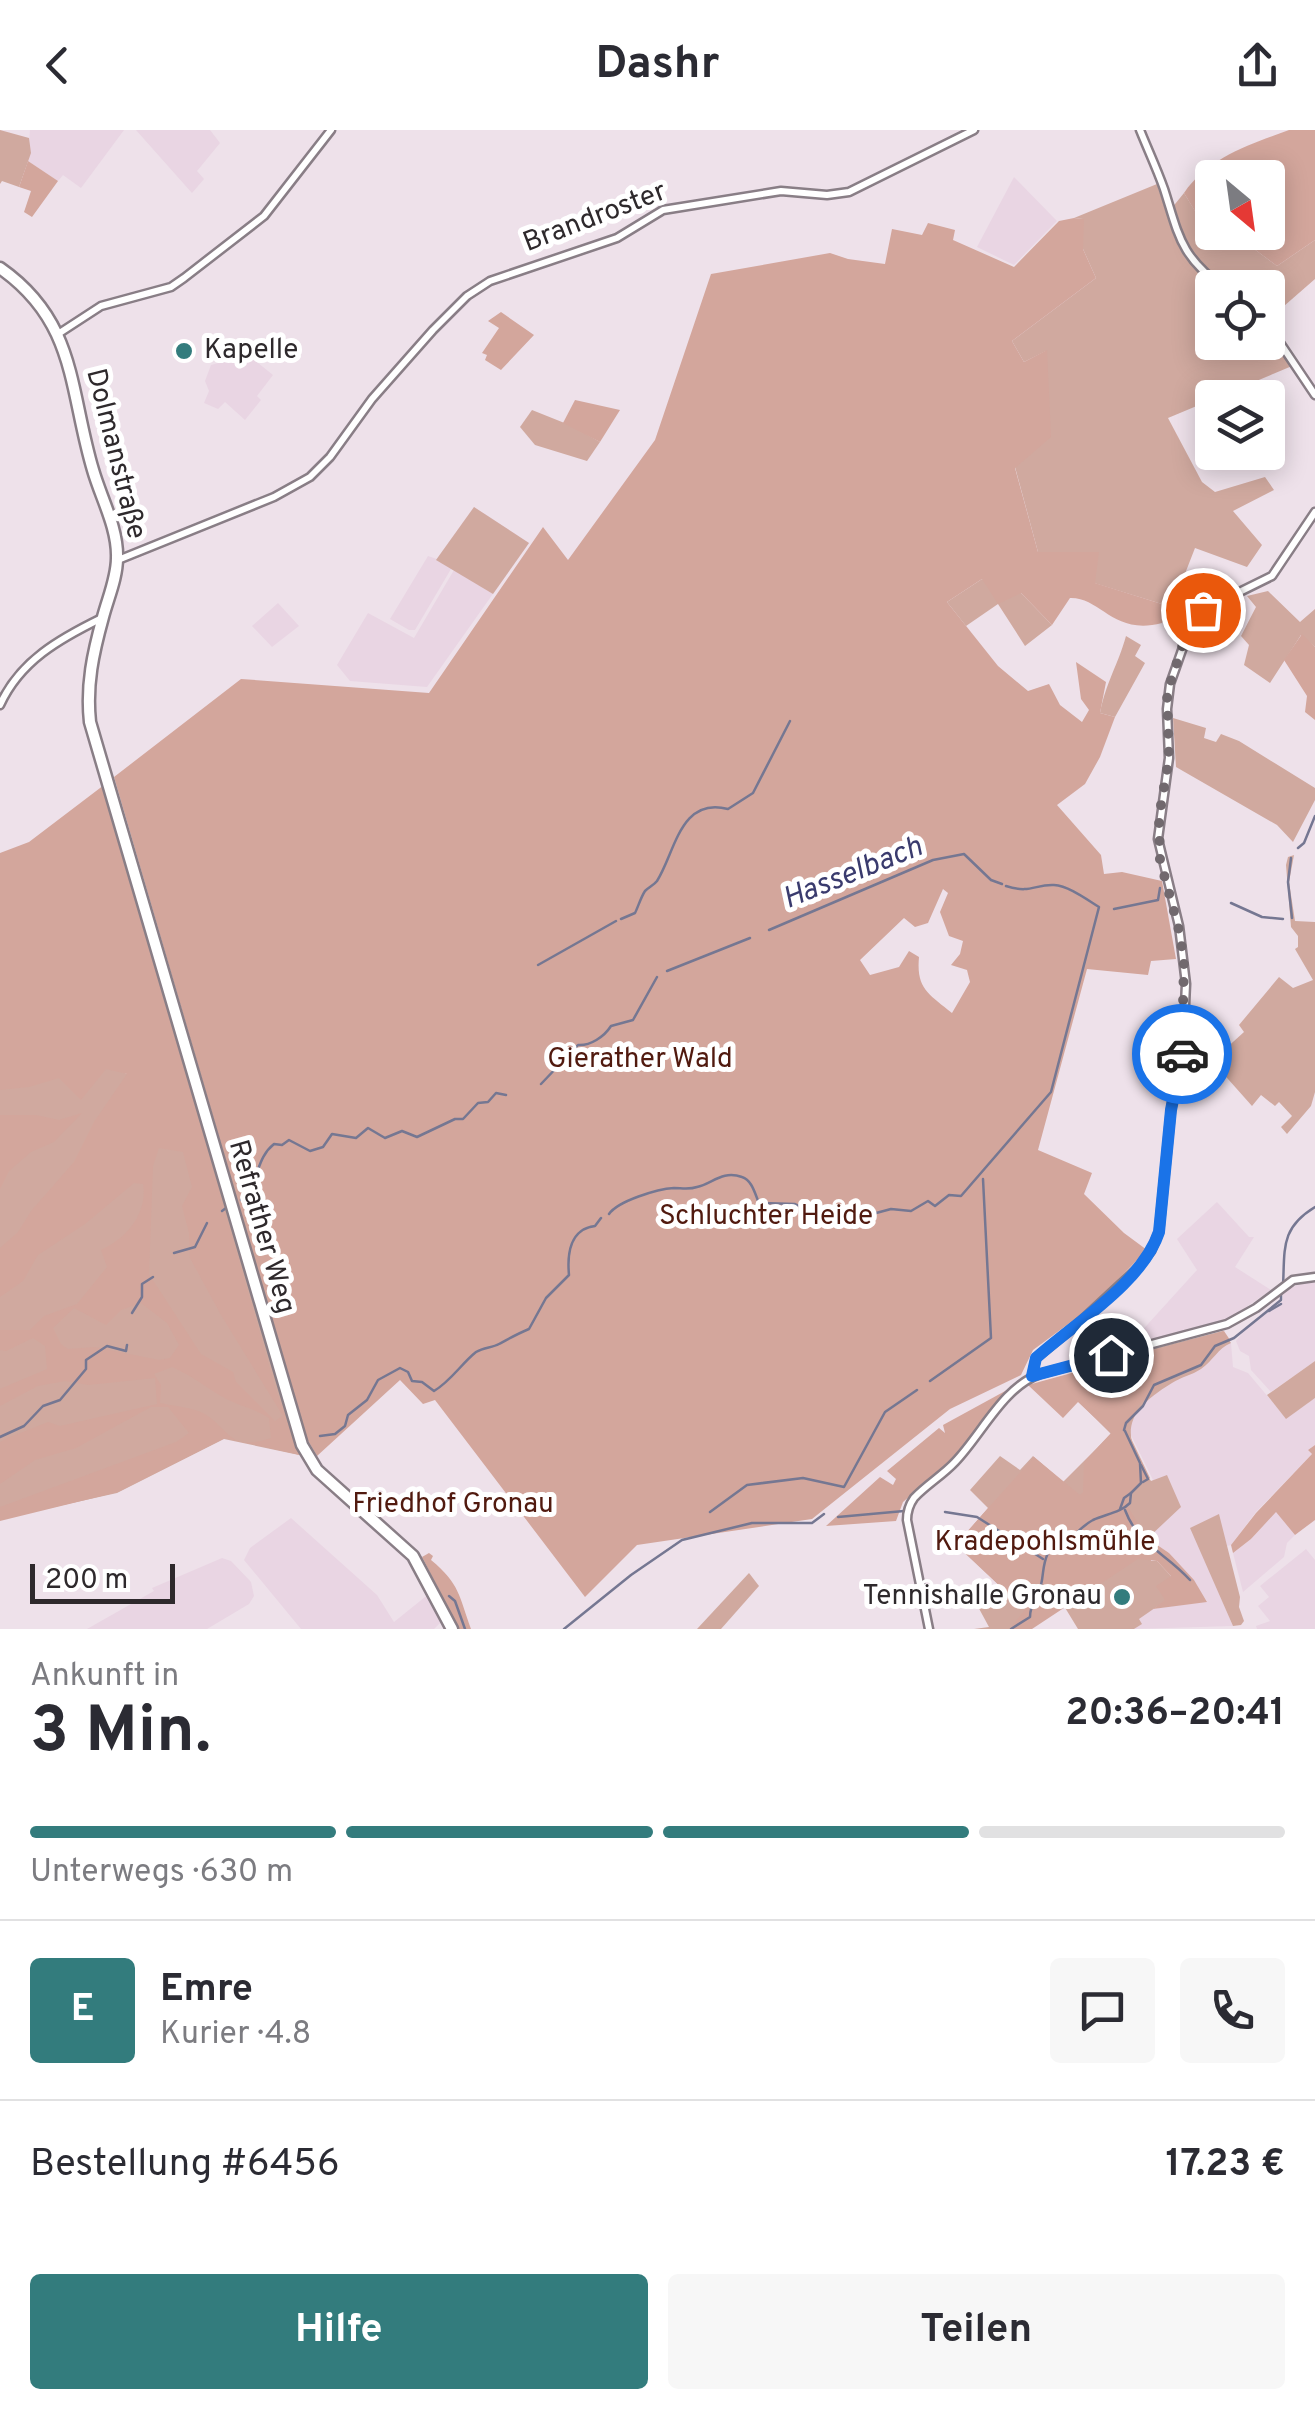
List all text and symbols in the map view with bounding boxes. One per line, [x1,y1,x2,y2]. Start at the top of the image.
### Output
text: Dashr [595,37,720,94]
icon: back [30,38,85,93]
icon: share [1230,38,1285,93]
north arrow [1195,160,1285,250]
map controls [1195,160,1285,470]
street label: Brandroster [518,174,672,262]
button: locate [1195,270,1285,360]
place label: Kapelle [204,333,298,369]
marker: Kapelle [173,340,195,362]
street label: Dolmanstraße [76,365,154,543]
button: layers [1195,380,1285,470]
pin [1161,568,1246,653]
icon: bag [1176,583,1231,638]
water label: Hasselbach [778,829,928,919]
courier [1132,1004,1232,1104]
icon: car [1155,1027,1210,1082]
park label: Gierather Wald [547,1042,733,1078]
street label: Refrather Weg [219,1136,303,1318]
park label: Schluchter Heide [659,1199,873,1235]
pin [1069,1313,1154,1398]
icon: home [1084,1328,1139,1383]
park label: Friedhof Gronau [352,1487,554,1523]
park label: Kradepohlsmühle [935,1525,1155,1561]
scale bar [30,1559,175,1604]
text: 200 m [45,1563,128,1599]
place label: Tennishalle Gronau [862,1579,1102,1615]
marker: Tennishalle Gronau [1111,1586,1133,1608]
text: Ankunft in [30,1657,179,1697]
text: 20:36–20:41 [1065,1690,1285,1739]
text: 3 Min. [30,1693,211,1775]
text: Unterwegs · 630 m [30,1853,293,1893]
button: chat [1050,1958,1155,2063]
button: phone [1180,1958,1285,2063]
text: Emre [160,1966,253,2015]
text: E [71,1986,94,2035]
text: Kurier · 4.8 [160,2015,311,2055]
text: Bestellung #6456 [30,2141,340,2190]
text: 17.23 € [1165,2141,1285,2190]
button: Hilfe [30,2274,648,2389]
button: Teilen [668,2274,1285,2389]

